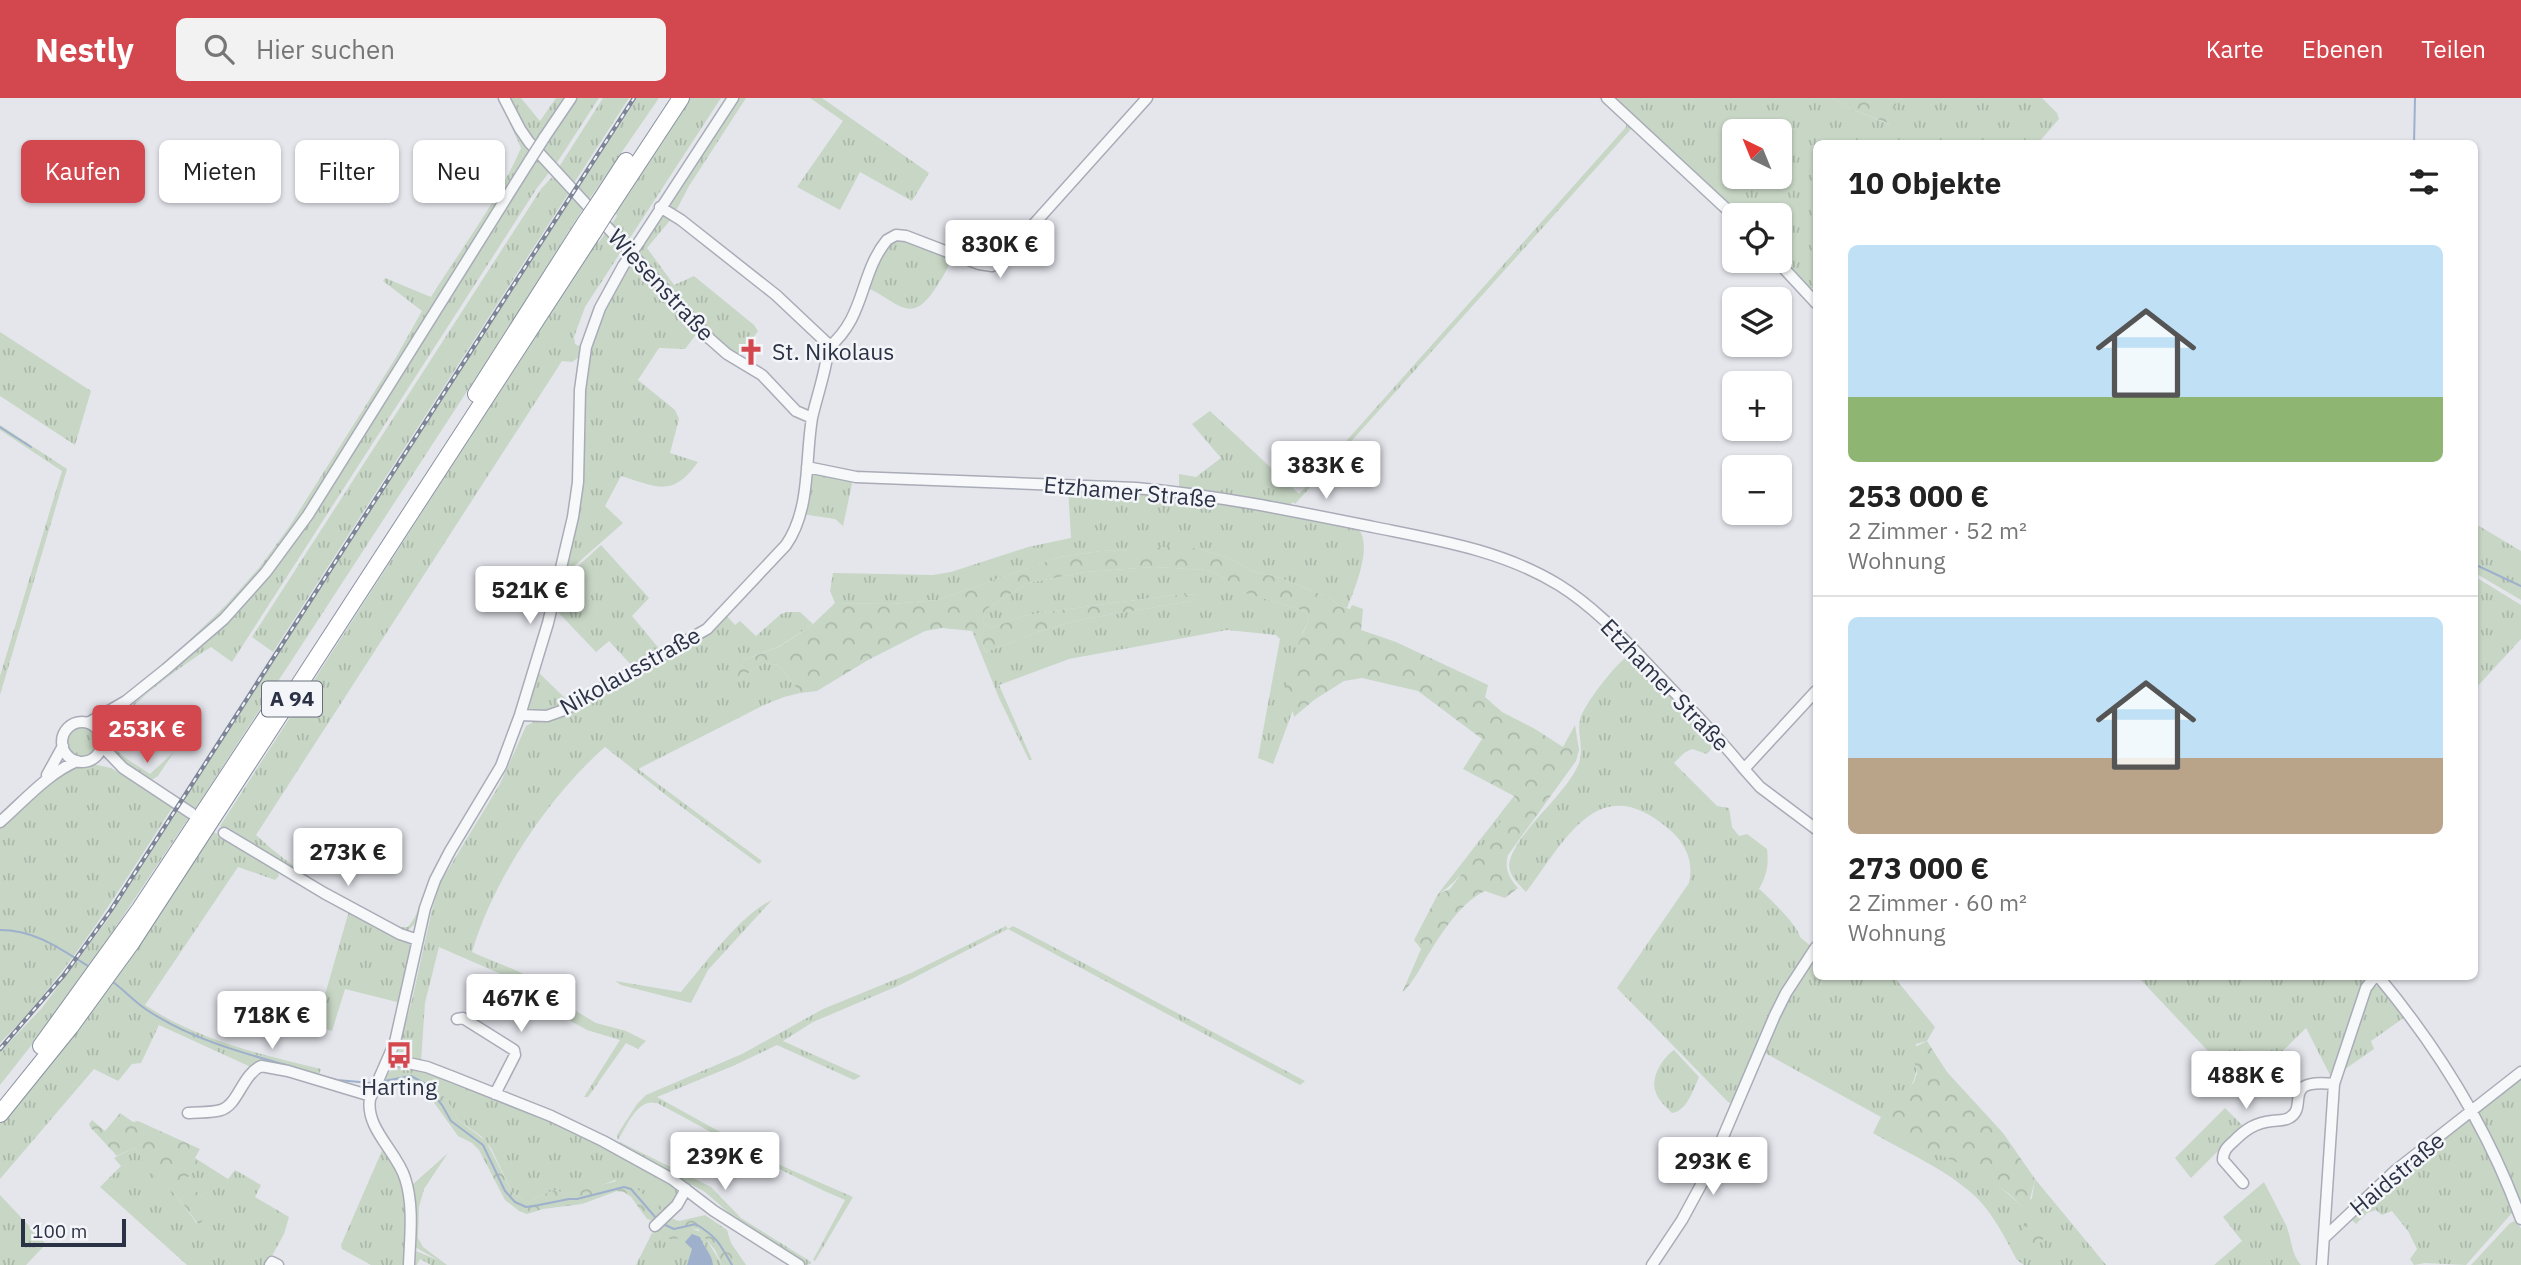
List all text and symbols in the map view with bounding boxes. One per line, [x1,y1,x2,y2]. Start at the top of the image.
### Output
search box [176,18,666,81]
text: Nestly [35,28,134,71]
icon: search [200,30,238,68]
text: Hier suchen [256,32,395,66]
text: Karte [2206,33,2264,65]
text: Ebenen [2302,33,2383,65]
text: Teilen [2421,33,2486,65]
north arrow [1722,119,1792,189]
map controls [1722,119,1792,525]
chip: Kaufen [21,140,145,203]
chip: Mieten [159,140,281,203]
chip: Filter [295,140,399,203]
chip: Neu [413,140,505,203]
text: 10 Objekte [1848,163,2001,202]
icon: filters [2405,163,2443,201]
button: locate [1722,203,1792,273]
pin: 830K € [943,220,1057,280]
street label: Wiesenstraße [602,222,721,347]
text: 830K € [961,228,1039,258]
button: layers [1722,287,1792,357]
icon: home [2083,290,2209,416]
place label: St. Nikolaus [772,336,895,366]
church icon: St. Nikolaus [736,337,766,367]
button: + [1722,371,1792,441]
pin: 383K € [1269,442,1383,501]
text: 383K € [1287,449,1365,479]
button: − [1722,455,1792,525]
street label: Etzhamer Straße [1042,469,1218,514]
text: 253 000 € [1848,476,1989,515]
text: 2 Zimmer · 52 m² [1848,515,2027,545]
text: Wohnung [1848,545,1945,575]
pin: 521K € [473,566,587,626]
text: 521K € [491,574,569,604]
street label: Etzhamer Straße [1595,611,1737,757]
street label: Nikolausstraße [554,619,705,721]
icon: home [2083,662,2209,788]
road number: A 94 [262,682,322,716]
pin: 253K € [90,706,204,765]
text: 253K € [108,713,186,743]
pin: 273K € [291,828,405,888]
text: 273K € [309,836,387,866]
text: 273 000 € [1848,848,1989,887]
text: 2 Zimmer · 60 m² [1848,887,2027,917]
text: Wohnung [1848,917,1945,947]
pin: 467K € [464,974,578,1034]
text: 467K € [482,982,560,1012]
pin: 718K € [215,992,329,1051]
text: 718K € [233,999,311,1029]
bus stop icon: Harting [384,1040,414,1070]
pin: 488K € [2189,1052,2303,1111]
text: 488K € [2207,1059,2285,1089]
place label: Harting [361,1071,437,1101]
street label: Haidstraße [2343,1125,2450,1222]
pin: 239K € [668,1132,782,1192]
pin: 293K € [1656,1138,1770,1197]
text: 239K € [686,1140,764,1170]
text: 293K € [1674,1145,1752,1175]
scale bar [21,1216,126,1248]
text: 100 m [32,1219,87,1243]

